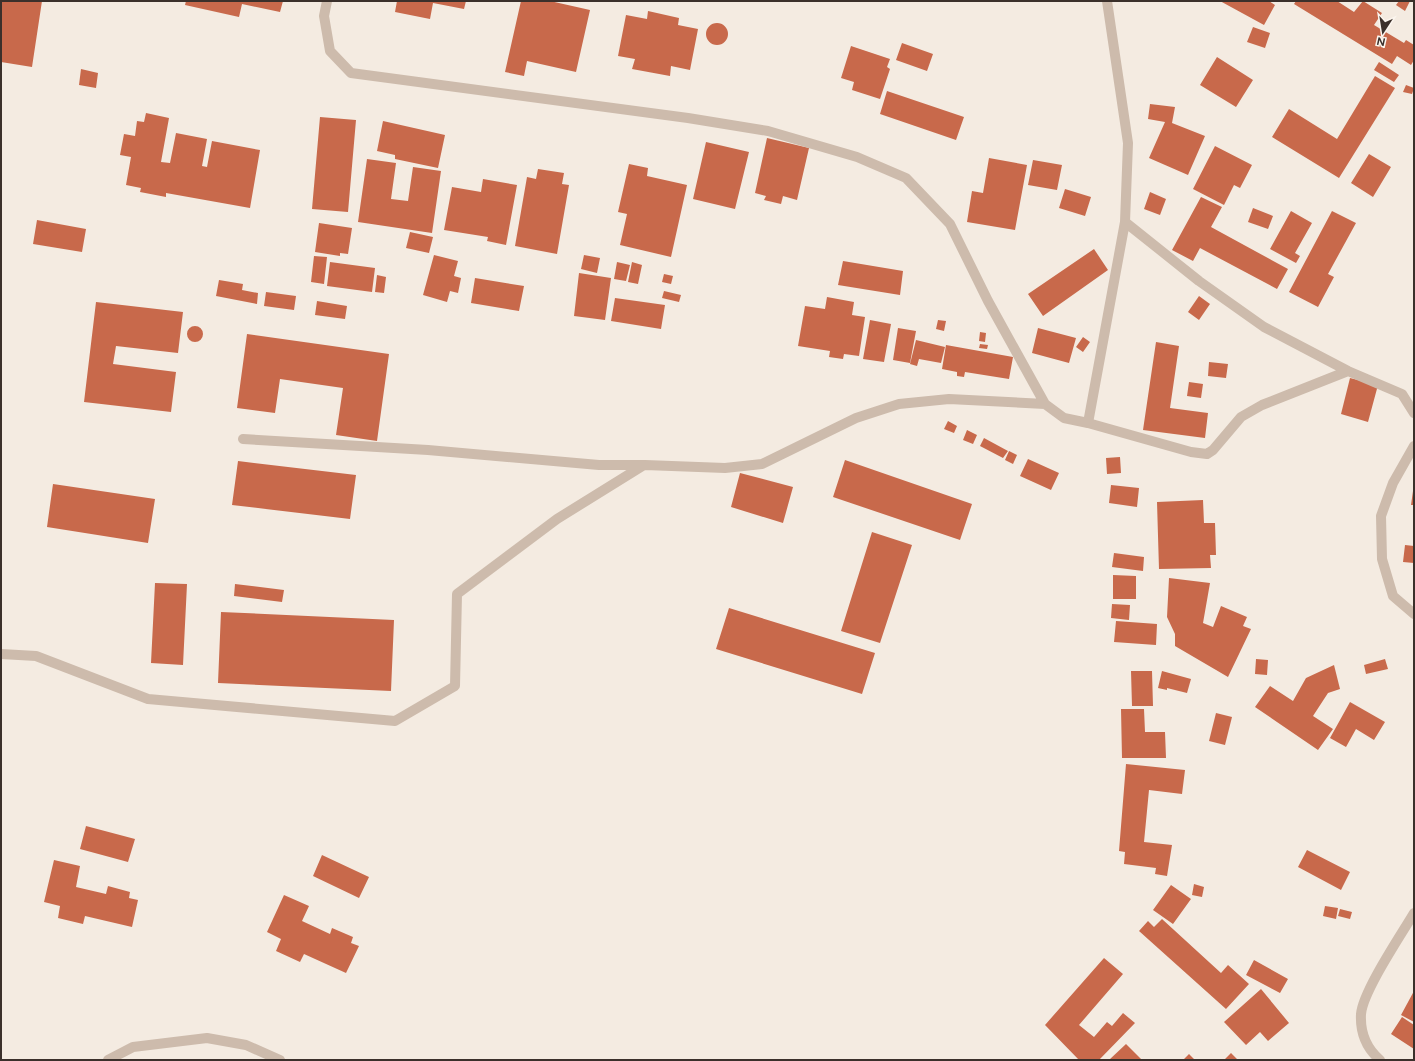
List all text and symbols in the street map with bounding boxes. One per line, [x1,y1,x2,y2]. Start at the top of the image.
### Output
north arrow [1363,12,1403,52]
text: N [1376,34,1387,49]

